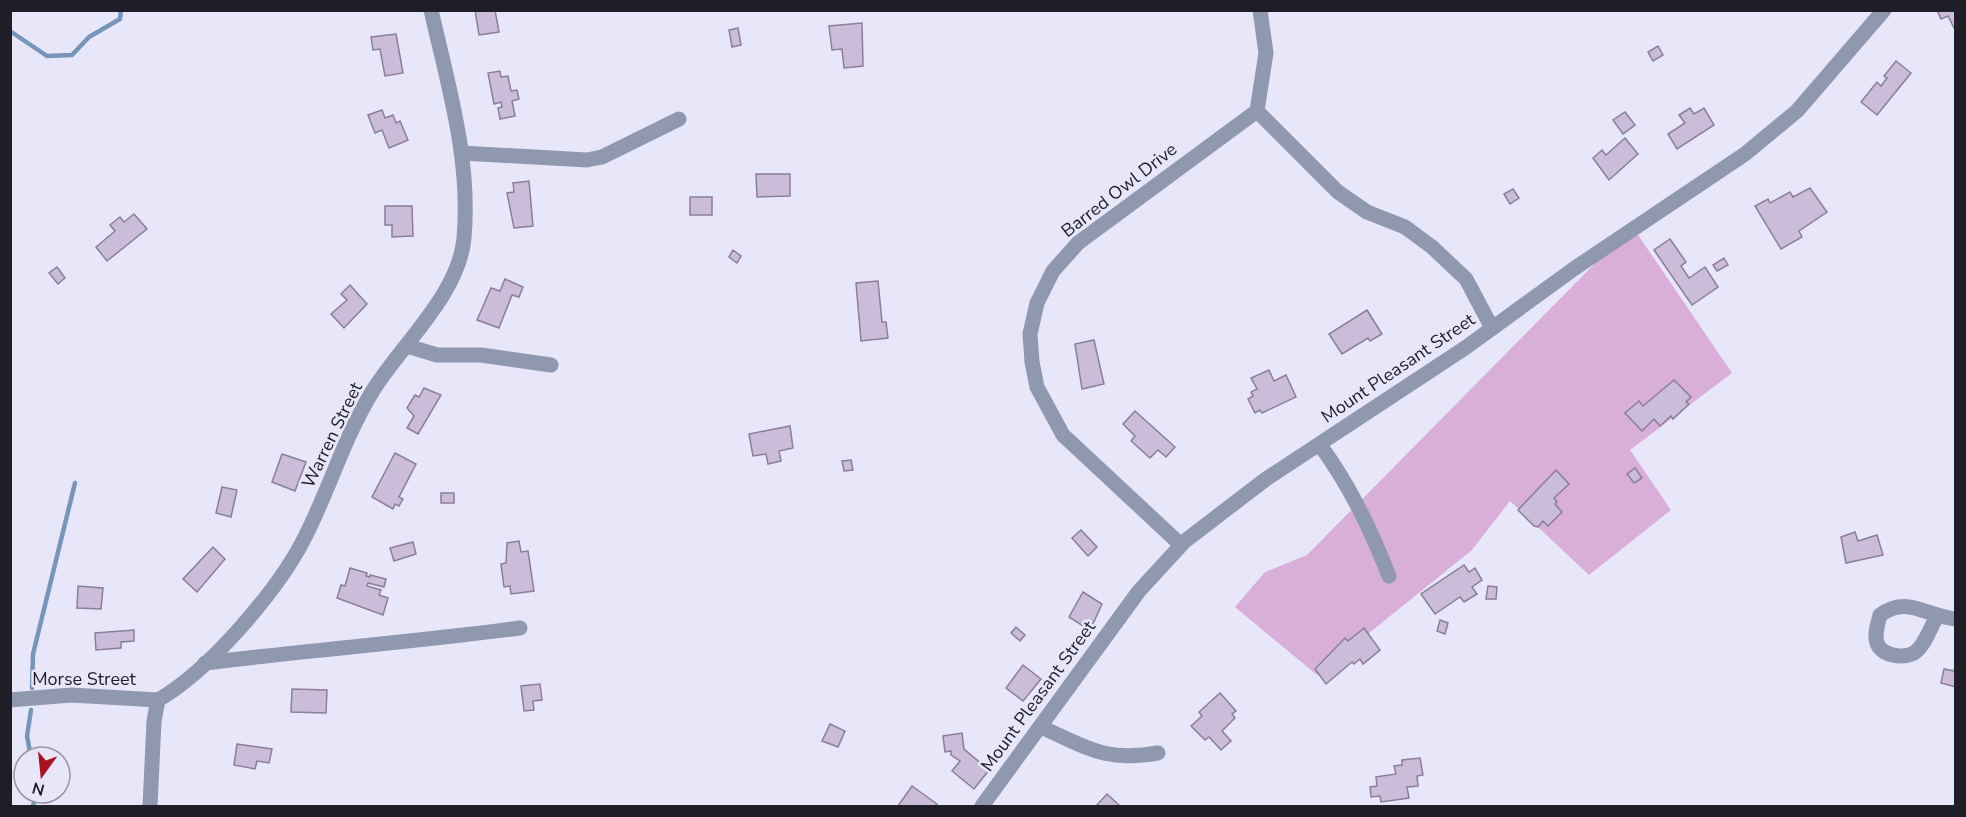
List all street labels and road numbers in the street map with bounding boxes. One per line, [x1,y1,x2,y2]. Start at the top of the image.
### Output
street label: Barred Owl Drive [1056,137,1182,243]
street label: Mount Pleasant Street [1316,307,1480,429]
street label: Warren Street [296,378,368,492]
street label: Mount Pleasant Street [975,615,1101,776]
street label: Morse Street [32,667,137,691]

